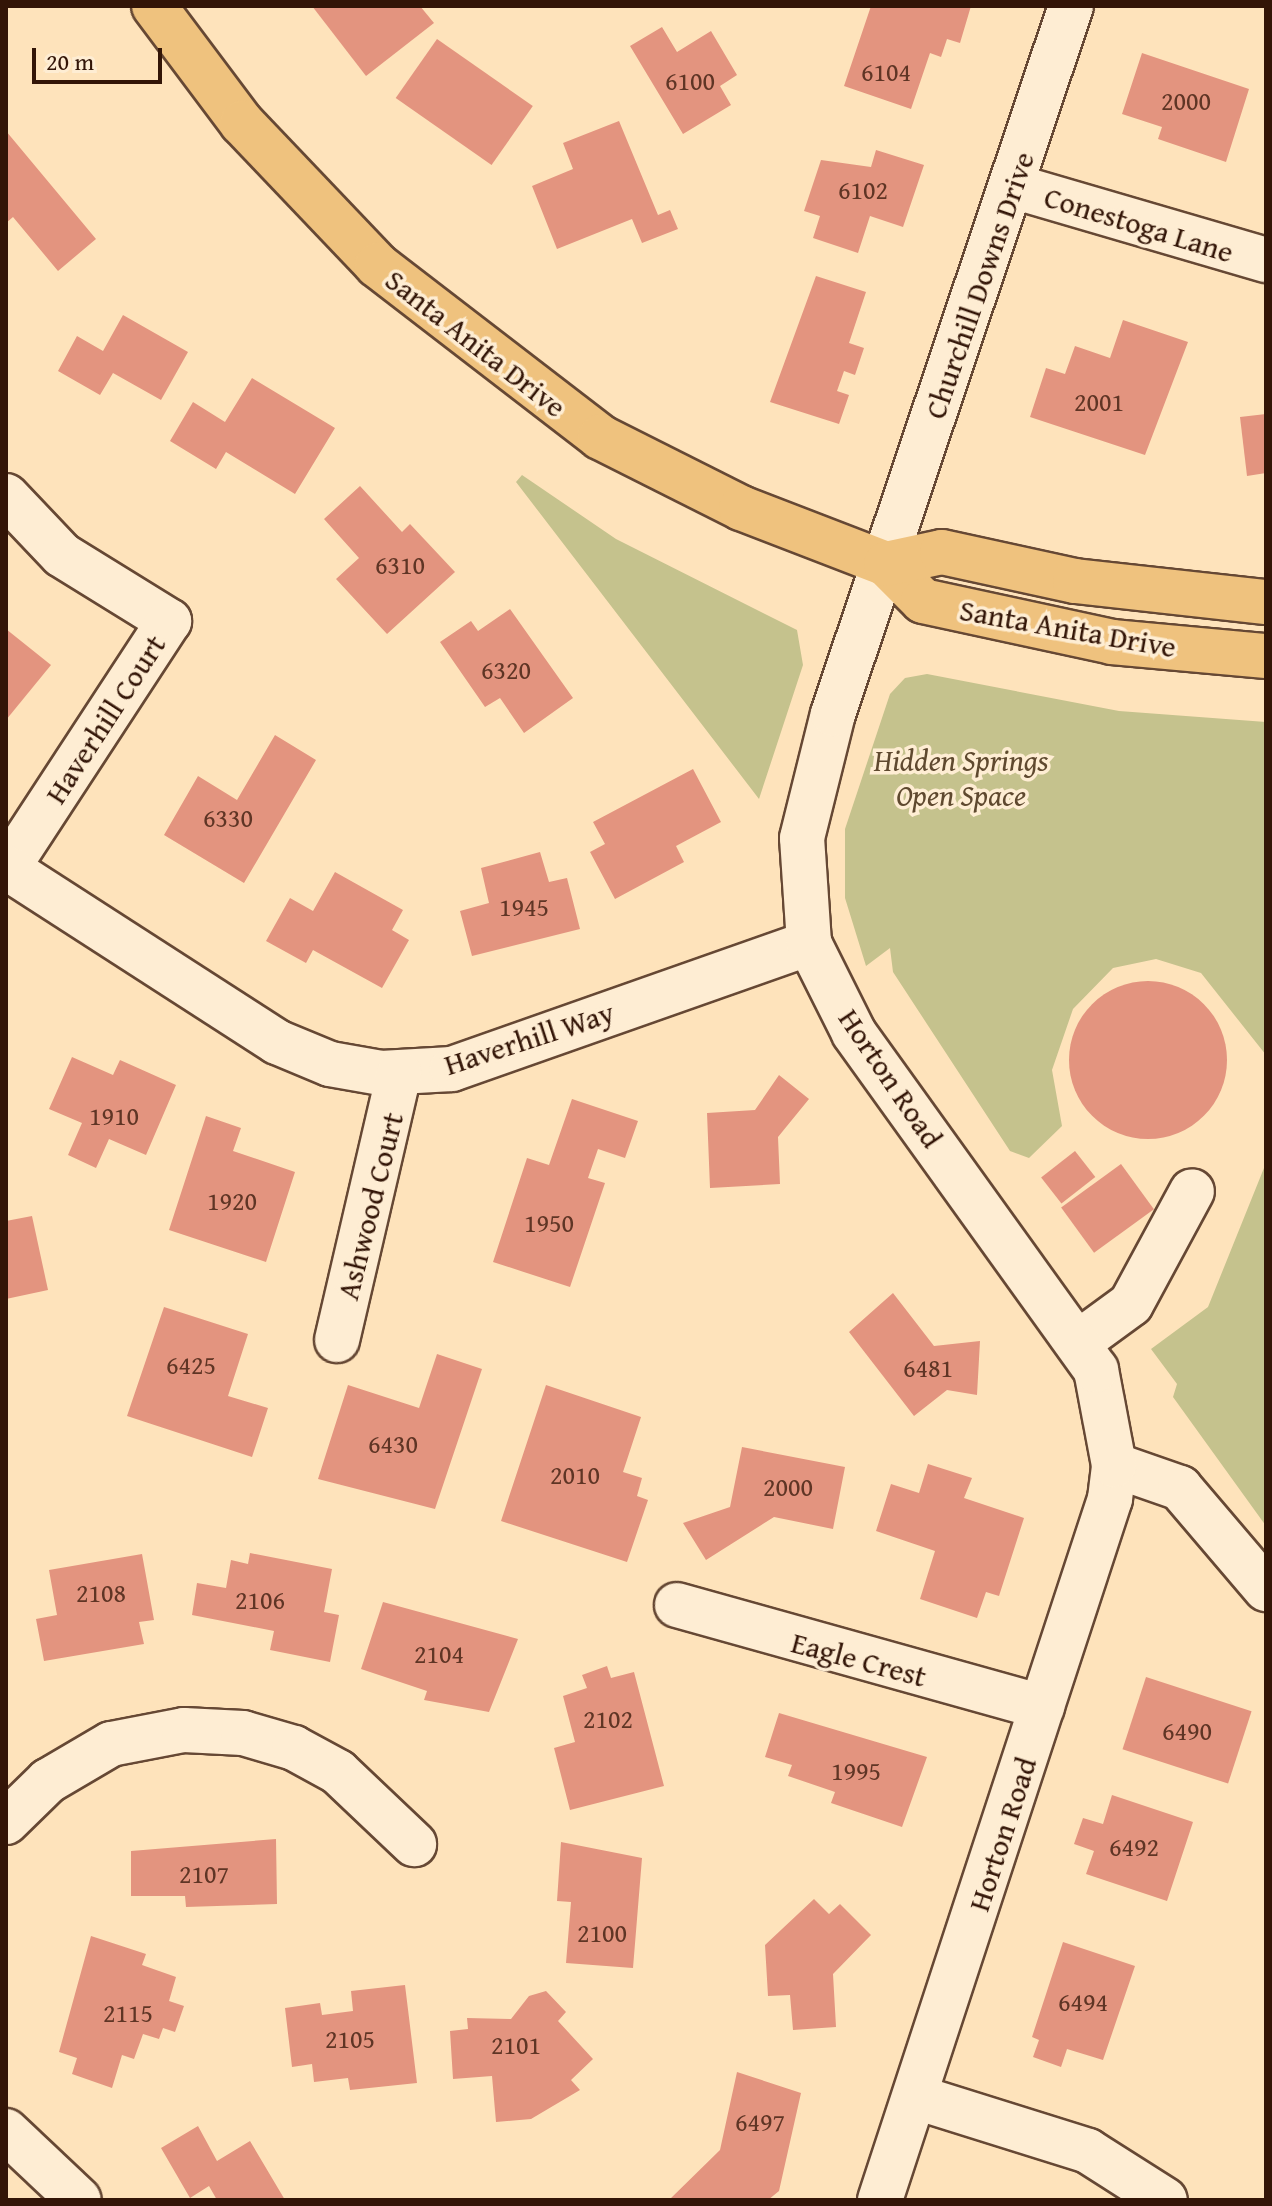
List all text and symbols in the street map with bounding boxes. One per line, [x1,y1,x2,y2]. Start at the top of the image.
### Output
scale bar [36,32,166,82]
text: 20 m [46,44,94,79]
house number: 6104 [861,56,911,88]
house number: 6100 [665,65,715,97]
house number: 2000 [1161,85,1211,117]
street label: Churchill Downs Drive [916,147,1042,423]
house number: 6102 [838,174,888,206]
street label: Conestoga Lane [1040,178,1238,270]
street label: Santa Anita Drive [379,261,573,425]
house number: 2001 [1074,386,1124,418]
house number: 6310 [375,549,425,581]
street label: Santa Anita Drive [957,591,1179,665]
street label: Haverhill Court [37,628,173,810]
house number: 6320 [481,654,531,686]
park label: Hidden Springs Open Space [874,742,1048,812]
house number: 6330 [203,802,253,834]
house number: 1945 [499,891,549,923]
street label: Haverhill Way [440,994,618,1082]
street label: Horton Road [831,1002,951,1154]
house number: 1910 [89,1100,139,1132]
street label: Ashwood Court [329,1109,411,1303]
house number: 1920 [207,1185,257,1217]
house number: 1950 [524,1207,574,1239]
house number: 6425 [166,1349,216,1381]
house number: 6481 [903,1352,953,1384]
house number: 6430 [368,1428,418,1460]
house number: 2010 [550,1459,600,1491]
house number: 2000 [763,1471,813,1503]
house number: 2108 [76,1577,126,1609]
house number: 2106 [235,1584,285,1616]
street label: Eagle Crest [788,1624,930,1694]
house number: 2104 [414,1638,464,1670]
house number: 2102 [583,1703,633,1735]
house number: 6490 [1162,1715,1212,1747]
street label: Horton Road [960,1752,1044,1916]
house number: 1995 [831,1755,881,1787]
house number: 6492 [1109,1831,1159,1863]
house number: 2107 [179,1858,229,1890]
house number: 2100 [577,1917,627,1949]
house number: 6494 [1058,1986,1108,2018]
house number: 2115 [103,1997,153,2029]
house number: 2105 [325,2023,375,2055]
house number: 2101 [491,2029,541,2061]
house number: 6497 [735,2106,785,2138]

